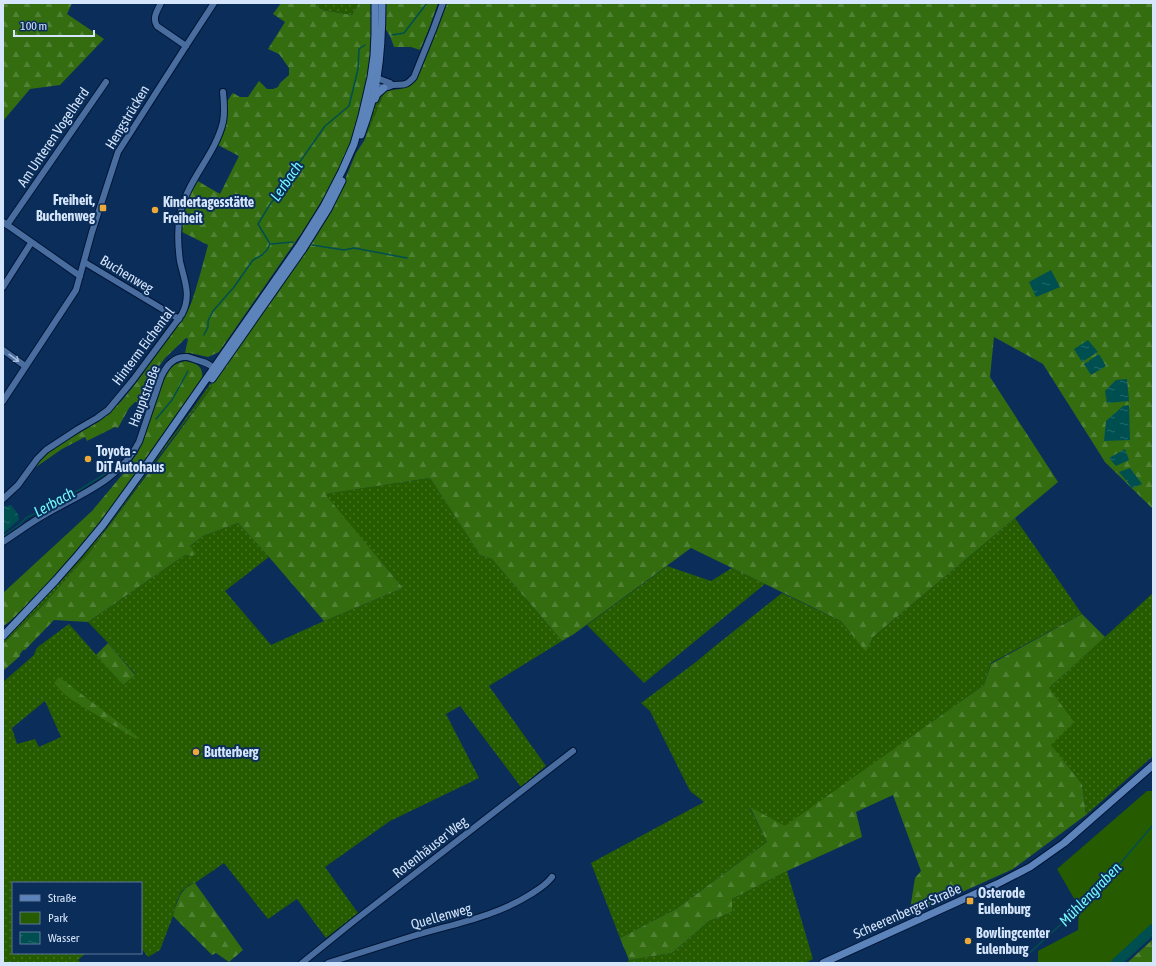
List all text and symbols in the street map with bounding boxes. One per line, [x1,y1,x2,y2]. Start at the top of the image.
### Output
scale bar [14,12,94,38]
text: 100 m [20,19,47,33]
street label: Hengstrücken [102,82,152,152]
street label: Am Unteren Vogelherd [14,84,92,190]
water label: Lerbach [266,158,306,204]
place label: Freiheit, Buchenweg [36,192,96,224]
place label: Kindertagesstätte Freiheit [163,194,254,226]
marker: Freiheit, Buchenweg [98,203,108,213]
marker: Kindertagesstätte Freiheit [150,205,160,215]
street label: Buchenweg [98,252,156,296]
street label: Hinterm Eichental [109,304,178,388]
one-way arrow [8,354,19,362]
street label: Hauptstraße [125,363,163,429]
place label: Toyota - DiT Autohaus [96,443,164,475]
marker: Toyota - DiT Autohaus [83,454,93,464]
water label: Lerbach [31,484,77,520]
place label: Butterberg [204,744,260,760]
marker: Butterberg [191,747,201,757]
street label: Rotenhäuser Weg [390,813,470,881]
water label: Mühlengraben [1056,859,1124,929]
street label: Scheerenberger Straße [851,880,963,942]
legend [12,882,142,954]
place label: Osterode Eulenburg [978,885,1032,917]
text: Straße [48,891,76,905]
marker: Osterode Eulenburg [965,896,975,906]
street label: Quellenweg [409,900,473,932]
text: Park [48,911,69,925]
place label: Bowlingcenter Eulenburg [976,925,1050,957]
text: Wasser [48,931,80,945]
marker: Bowlingcenter Eulenburg [963,936,973,946]

